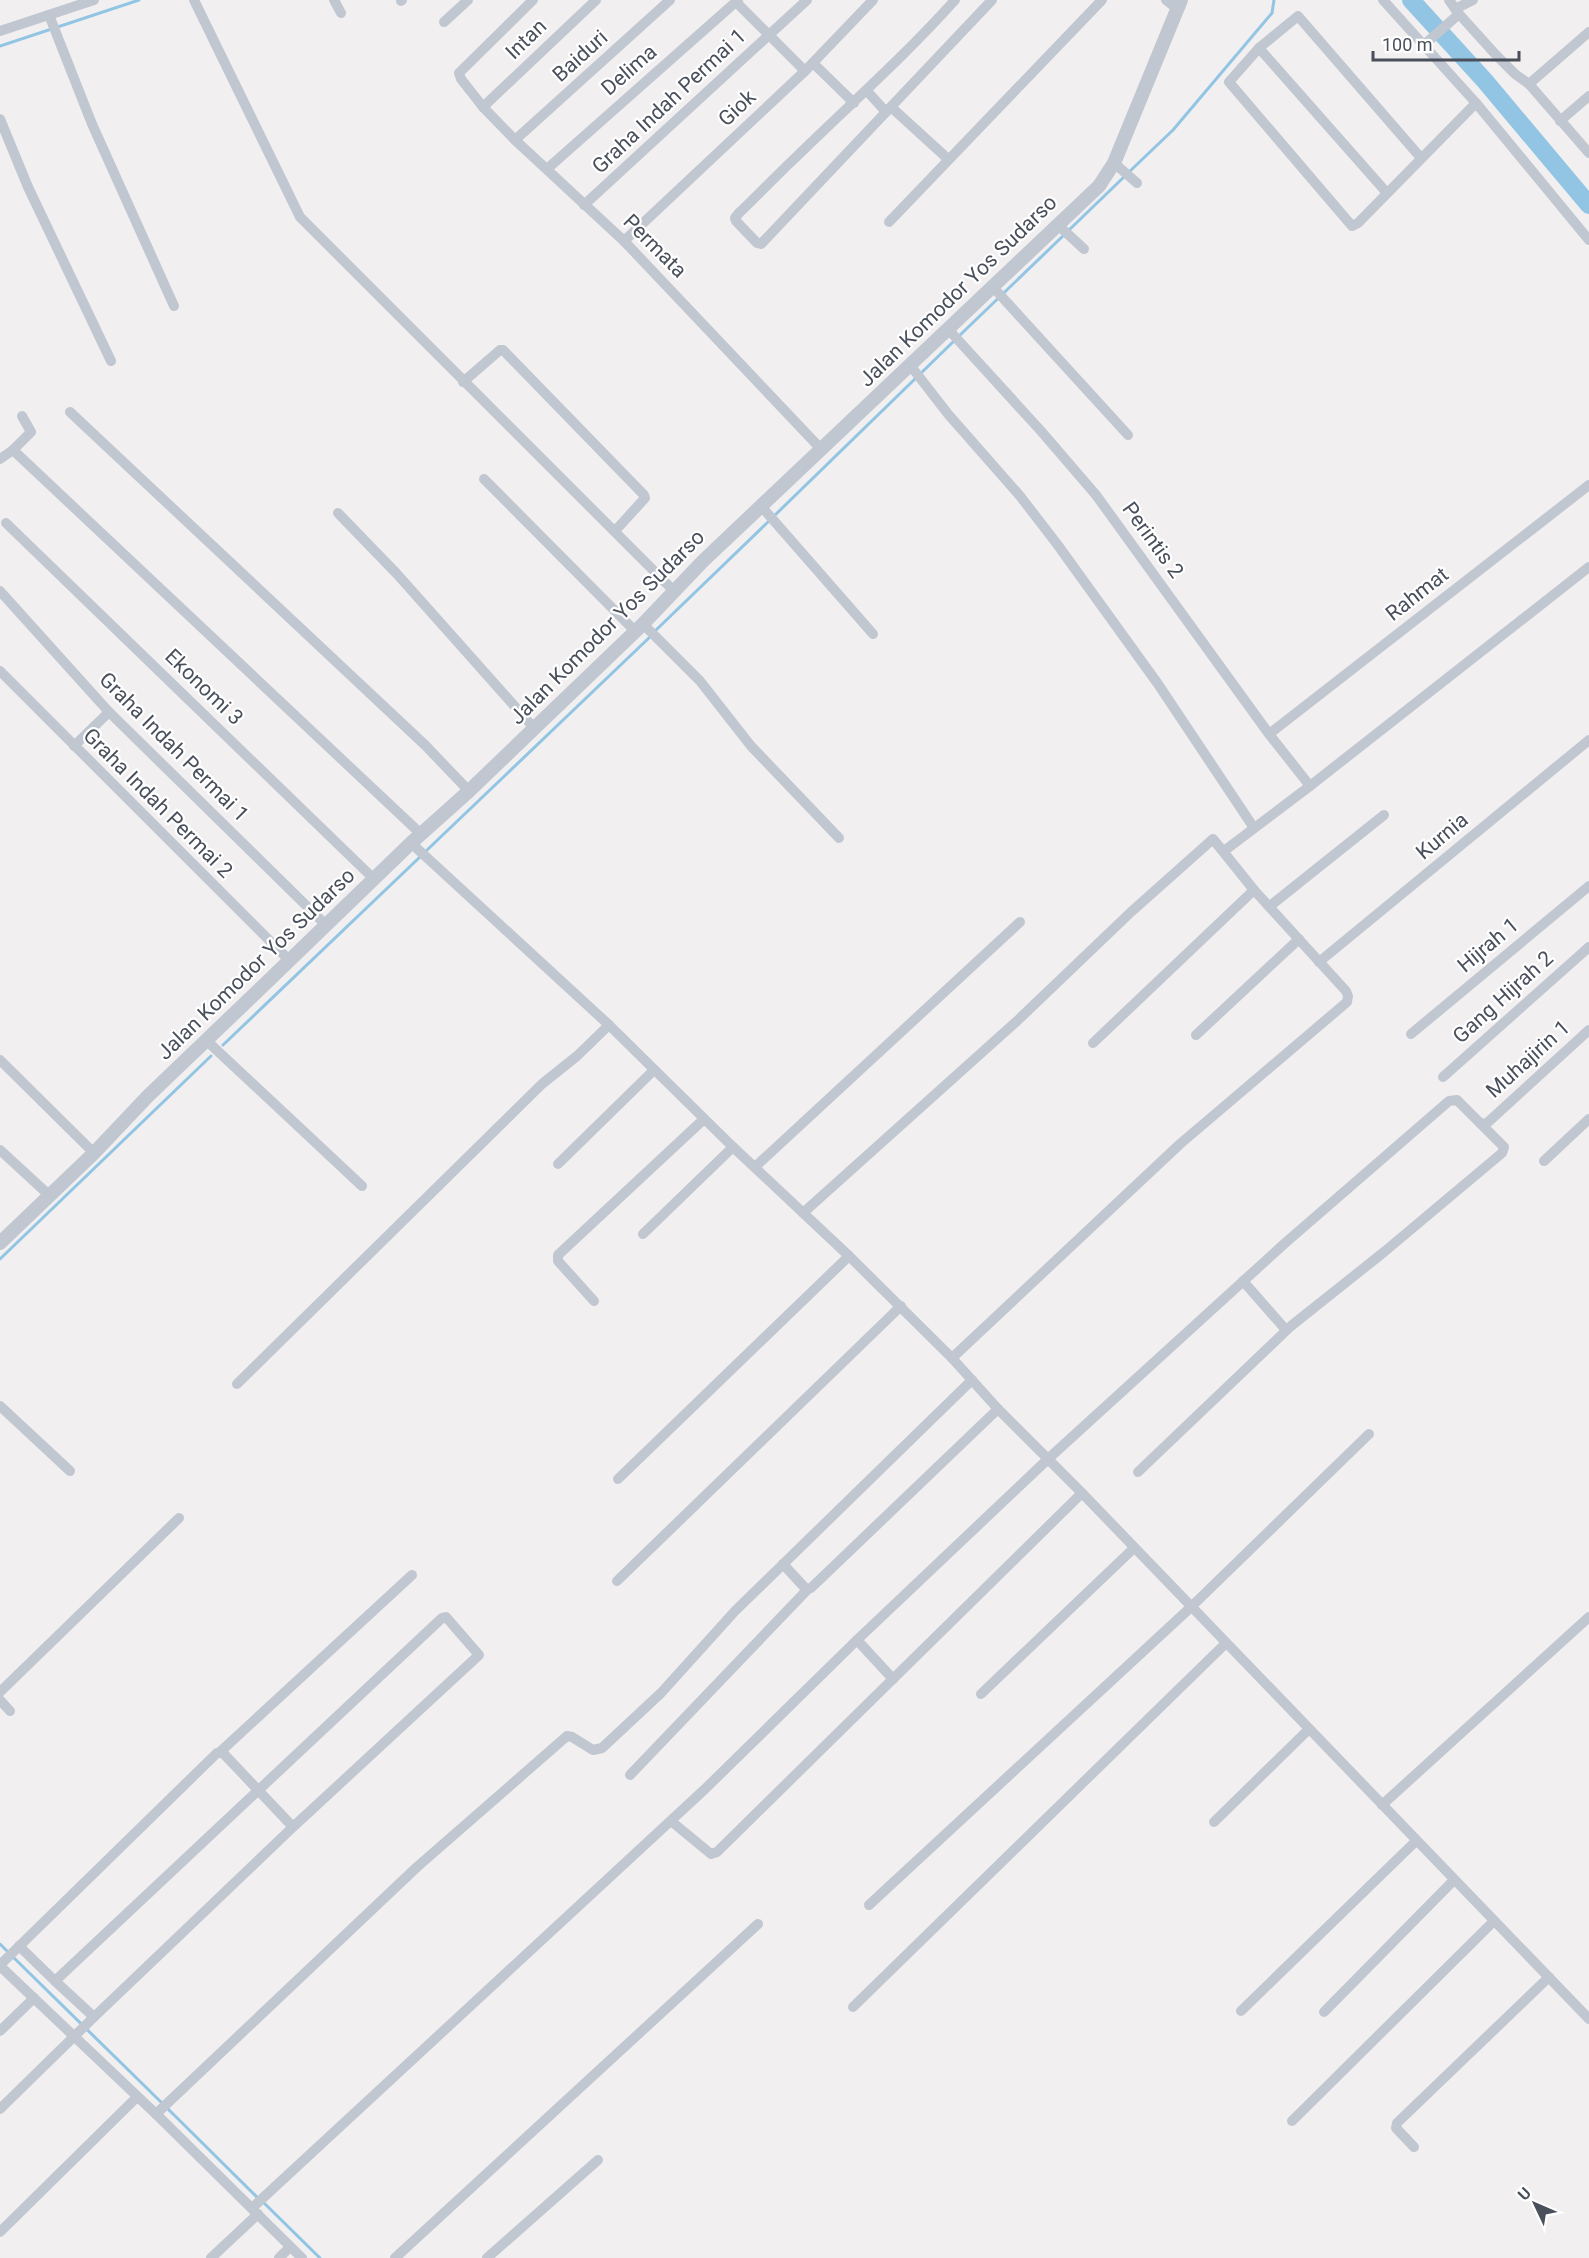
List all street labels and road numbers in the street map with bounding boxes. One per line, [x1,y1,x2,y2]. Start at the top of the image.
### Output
street label: Intan [501,14,551,64]
street label: Graha Indah Permai 1 [587,24,751,178]
street label: Baiduri [548,25,612,87]
street label: Delima [597,40,661,100]
street label: Giok [713,85,761,131]
street label: Jalan Komodor Yos Sudarso [854,190,1062,392]
street label: Permata [618,209,692,283]
street label: Perintis 2 [1117,497,1189,583]
street label: Jalan Komodor Yos Sudarso [505,525,709,729]
street label: Rahmat [1381,562,1453,626]
street label: Ekonomi 3 [160,644,248,730]
street label: Graha Indah Permai 1 [94,667,254,827]
street label: Graha Indah Permai 2 [78,723,238,883]
street label: Kurnia [1411,808,1473,864]
street label: Jalan Komodor Yos Sudarso [152,863,360,1065]
street label: Hijrah 1 [1453,913,1523,977]
street label: Gang Hijrah 2 [1448,946,1558,1048]
street label: Muhajirin 1 [1481,1015,1575,1103]

